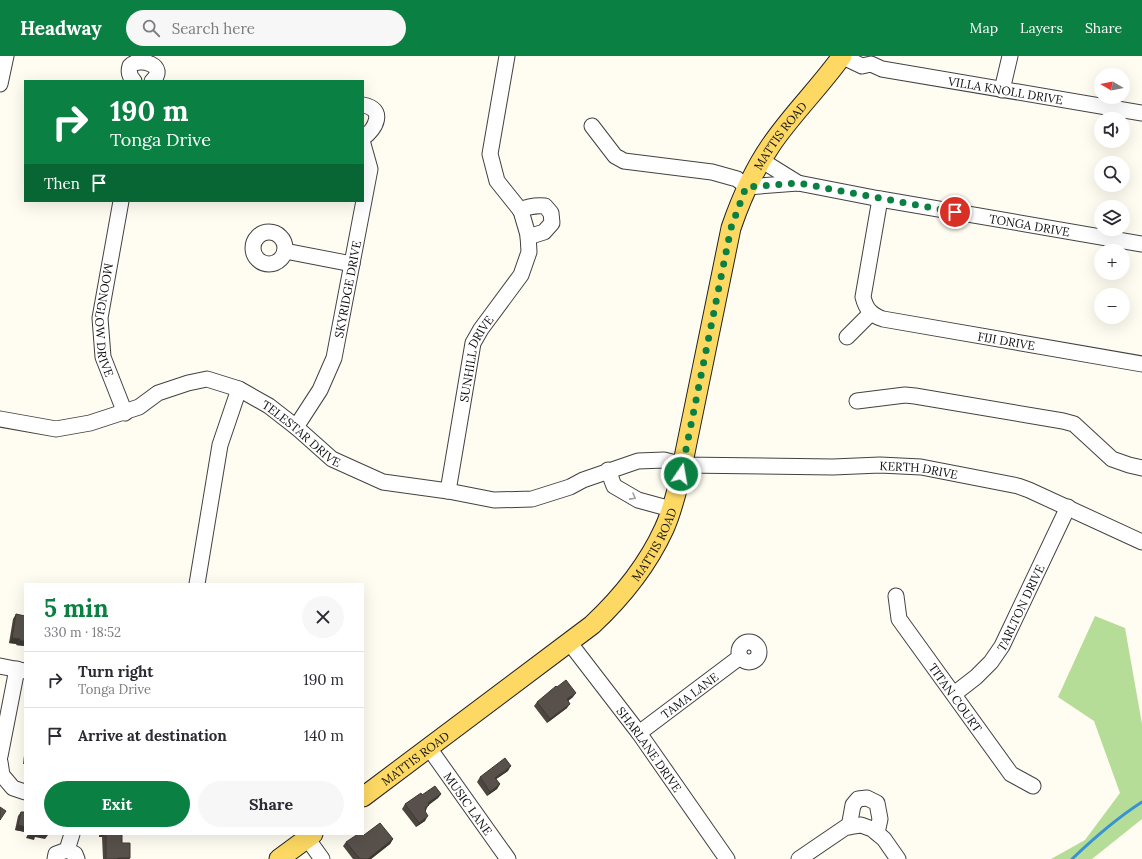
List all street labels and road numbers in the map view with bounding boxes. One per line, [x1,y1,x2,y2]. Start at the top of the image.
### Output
street label: VILLA KNOLL DRIVE [946,73,1064,107]
street label: MATTIS ROAD [750,98,810,172]
street label: TONGA DRIVE [988,210,1071,239]
street label: SKYRIDGE DRIVE [330,239,364,339]
street label: MOONGLOW DRIVE [92,262,117,379]
street label: SUNHILL DRIVE [456,312,496,403]
street label: FIJI DRIVE [977,328,1036,353]
street label: TELESTAR DRIVE [260,396,343,469]
street label: KERTH DRIVE [879,457,959,482]
street label: MATTIS ROAD [628,506,679,584]
street label: TARLTON DRIVE [993,562,1047,654]
street label: TITAN COURT [926,660,986,735]
street label: TAMA LANE [658,669,721,722]
street label: SHARLANE DRIVE [614,703,685,795]
street label: MATTIS ROAD [378,728,452,788]
street label: MUSIC LANE [441,769,496,838]

